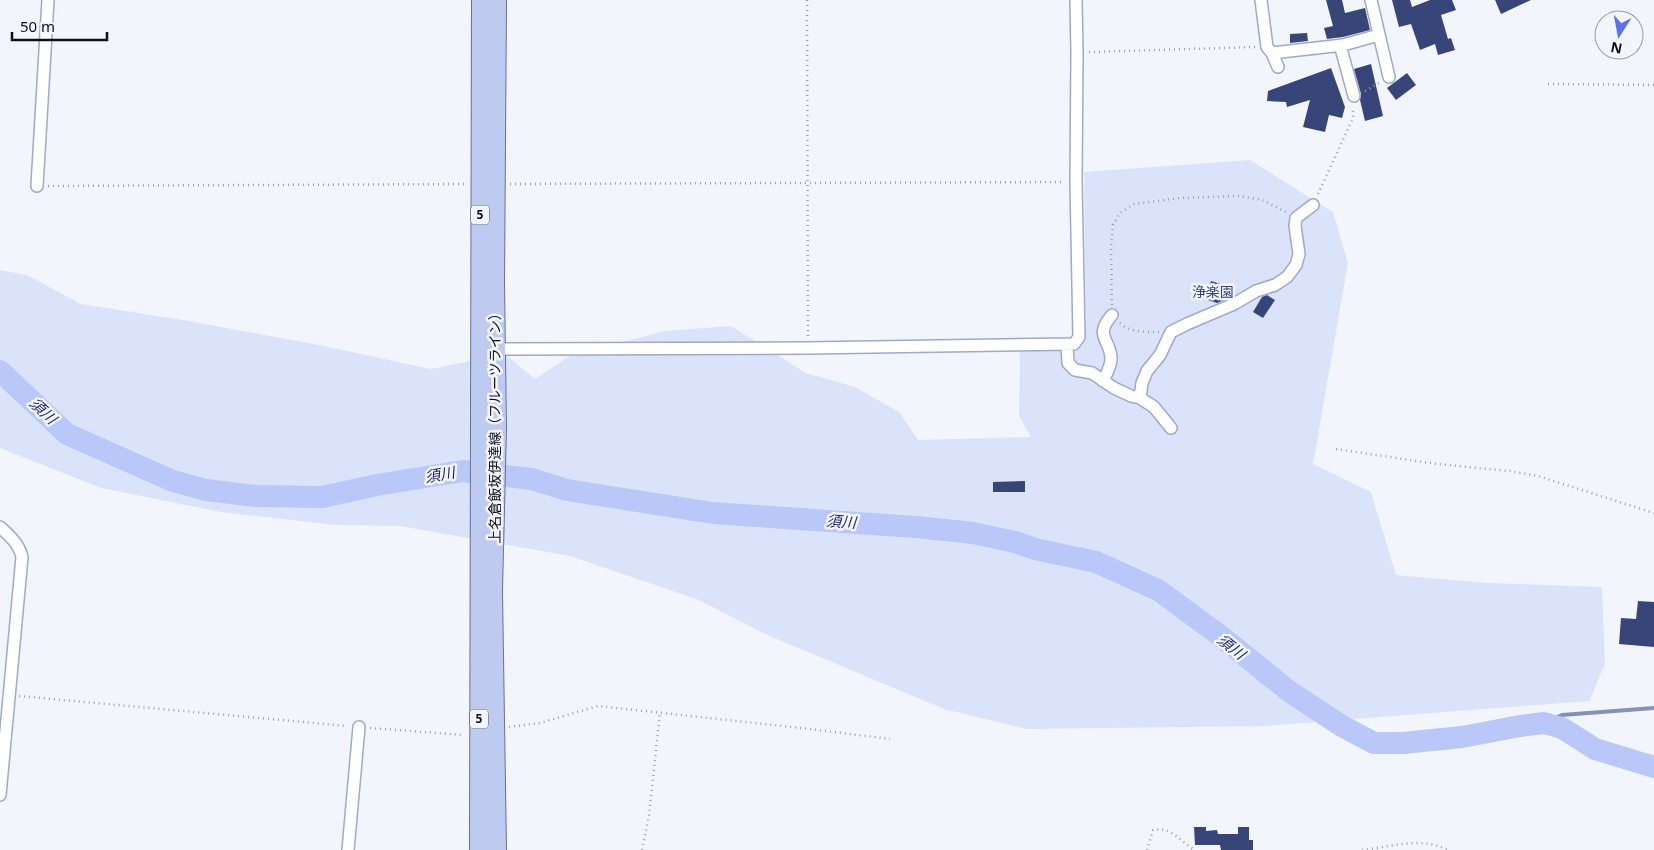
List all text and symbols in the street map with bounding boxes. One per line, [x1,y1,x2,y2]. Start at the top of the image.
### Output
scale bar [12,10,108,42]
north arrow [1594,10,1644,60]
text: 50 m [20,16,55,36]
text: N [1609,38,1624,59]
road number: 5 [471,206,489,224]
park label: 浄楽園 [1192,282,1234,301]
street label: 上名倉飯坂伊達線（フルーツライン） [485,306,504,544]
water label: 須川 [26,393,63,429]
water label: 須川 [423,461,458,486]
water label: 須川 [825,510,859,532]
water label: 須川 [1214,629,1251,665]
road number: 5 [470,710,488,729]

